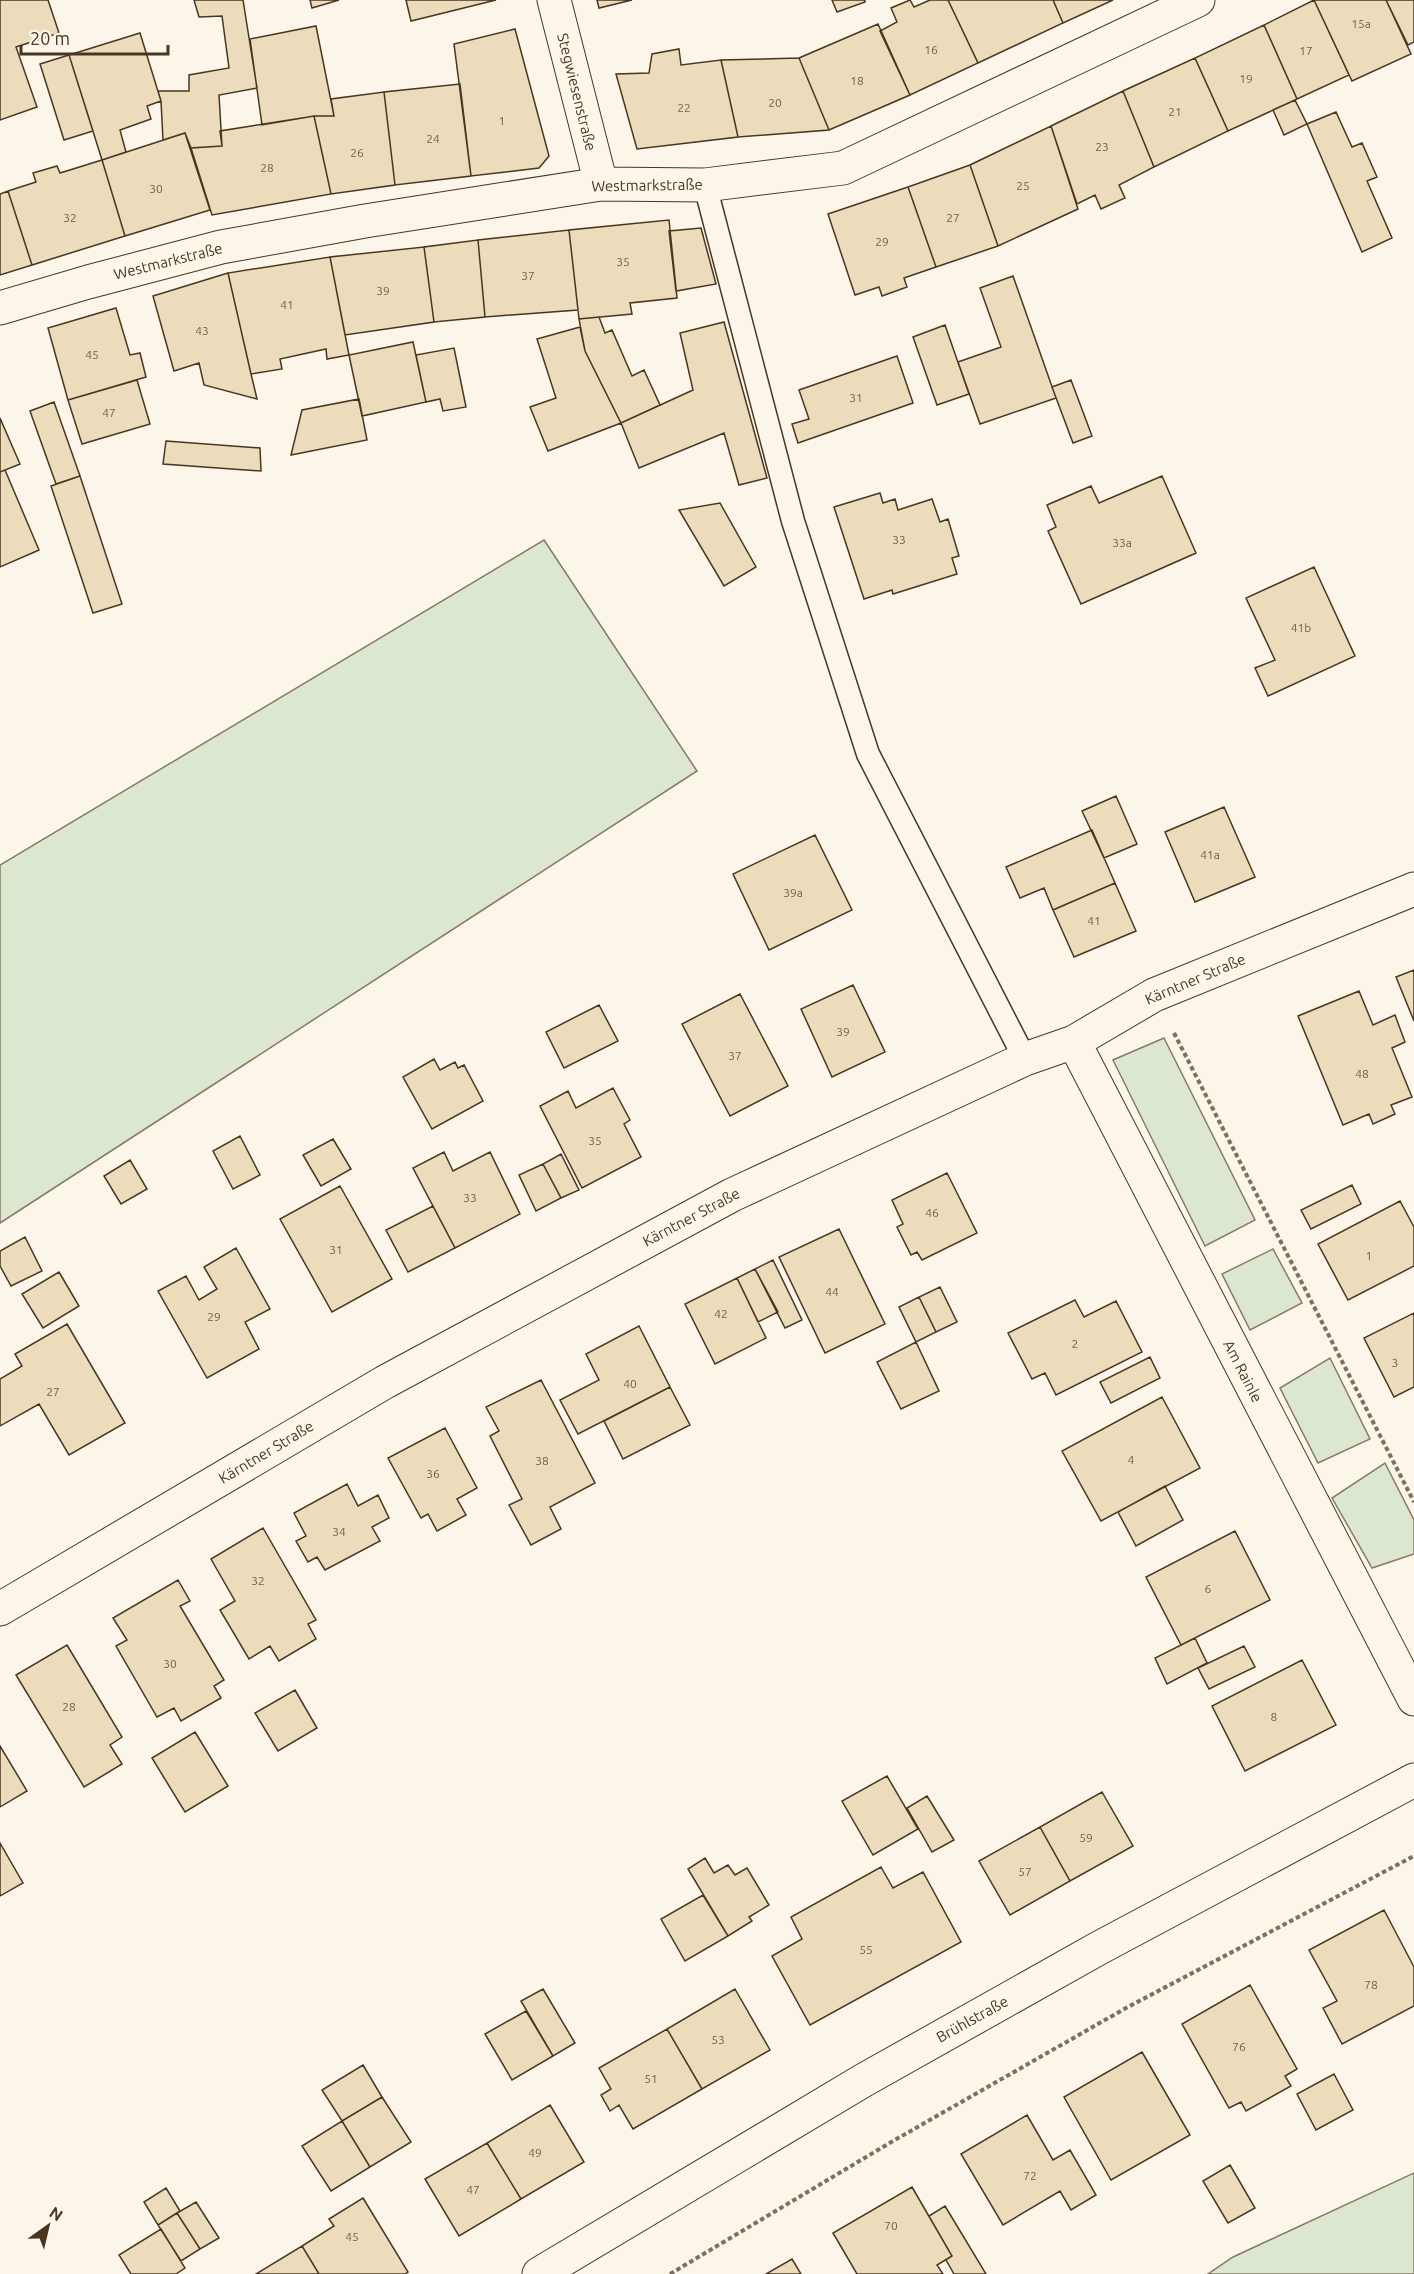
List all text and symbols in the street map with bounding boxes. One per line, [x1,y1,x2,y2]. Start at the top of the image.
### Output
house number: 15a [1351,17,1371,30]
scale bar [21,18,168,56]
text: 20 m [30,28,70,48]
street label: Stegwiesenstraße [554,31,600,153]
house number: 16 [924,43,938,56]
house number: 17 [1299,44,1313,57]
house number: 19 [1239,72,1253,85]
house number: 18 [850,74,864,87]
house number: 20 [768,96,782,109]
house number: 22 [677,101,691,114]
house number: 21 [1168,105,1182,118]
house number: 1 [499,114,505,127]
house number: 24 [426,132,440,145]
house number: 23 [1095,140,1109,153]
house number: 26 [350,146,364,159]
house number: 28 [260,161,274,174]
street label: Westmarkstraße [591,176,703,194]
house number: 25 [1016,179,1030,192]
house number: 30 [149,182,163,195]
house number: 32 [63,211,77,224]
house number: 27 [946,211,960,224]
house number: 29 [875,235,889,248]
street label: Westmarkstraße [112,239,224,283]
house number: 35 [616,255,630,268]
house number: 37 [521,269,535,282]
house number: 39 [376,284,390,297]
house number: 41 [280,298,294,311]
house number: 43 [195,324,209,337]
house number: 45 [85,348,99,361]
house number: 31 [849,391,863,404]
house number: 47 [102,406,116,419]
house number: 33 [892,533,906,546]
house number: 33a [1112,536,1132,549]
house number: 41b [1291,621,1311,634]
house number: 41a [1200,848,1220,861]
house number: 39a [783,886,803,899]
house number: 41 [1087,914,1101,927]
street label: Kärntner Straße [1142,950,1248,1008]
house number: 39 [836,1025,850,1038]
house number: 37 [728,1049,742,1062]
house number: 48 [1355,1067,1369,1080]
house number: 35 [588,1134,602,1147]
street label: Kärntner Straße [640,1184,742,1250]
house number: 33 [463,1191,477,1204]
house number: 46 [925,1206,939,1219]
house number: 31 [329,1243,343,1256]
house number: 1 [1366,1249,1372,1262]
house number: 44 [825,1285,839,1298]
house number: 42 [714,1307,728,1320]
house number: 29 [207,1310,221,1323]
house number: 2 [1072,1337,1078,1350]
street label: Am Rainle [1220,1337,1266,1405]
house number: 3 [1392,1356,1398,1369]
house number: 40 [623,1377,637,1390]
house number: 27 [46,1385,60,1398]
street label: Kärntner Straße [216,1417,316,1487]
house number: 4 [1128,1453,1135,1466]
house number: 38 [535,1454,549,1467]
house number: 36 [426,1467,440,1480]
house number: 34 [332,1525,346,1538]
house number: 32 [251,1574,265,1587]
house number: 6 [1205,1582,1212,1595]
house number: 30 [163,1657,177,1670]
house number: 28 [62,1700,76,1713]
house number: 8 [1271,1710,1278,1723]
house number: 59 [1079,1831,1093,1844]
house number: 57 [1018,1865,1032,1878]
house number: 55 [859,1943,873,1956]
house number: 78 [1364,1978,1378,1991]
street label: Brühlstraße [933,1992,1011,2046]
house number: 53 [711,2033,725,2046]
house number: 76 [1232,2040,1246,2053]
house number: 51 [644,2072,658,2085]
house number: 49 [528,2146,542,2159]
house number: 72 [1023,2169,1037,2182]
house number: 47 [466,2183,480,2196]
north arrow [18,2196,78,2256]
text: N [46,2203,66,2224]
house number: 70 [884,2219,898,2232]
house number: 45 [345,2230,359,2243]

